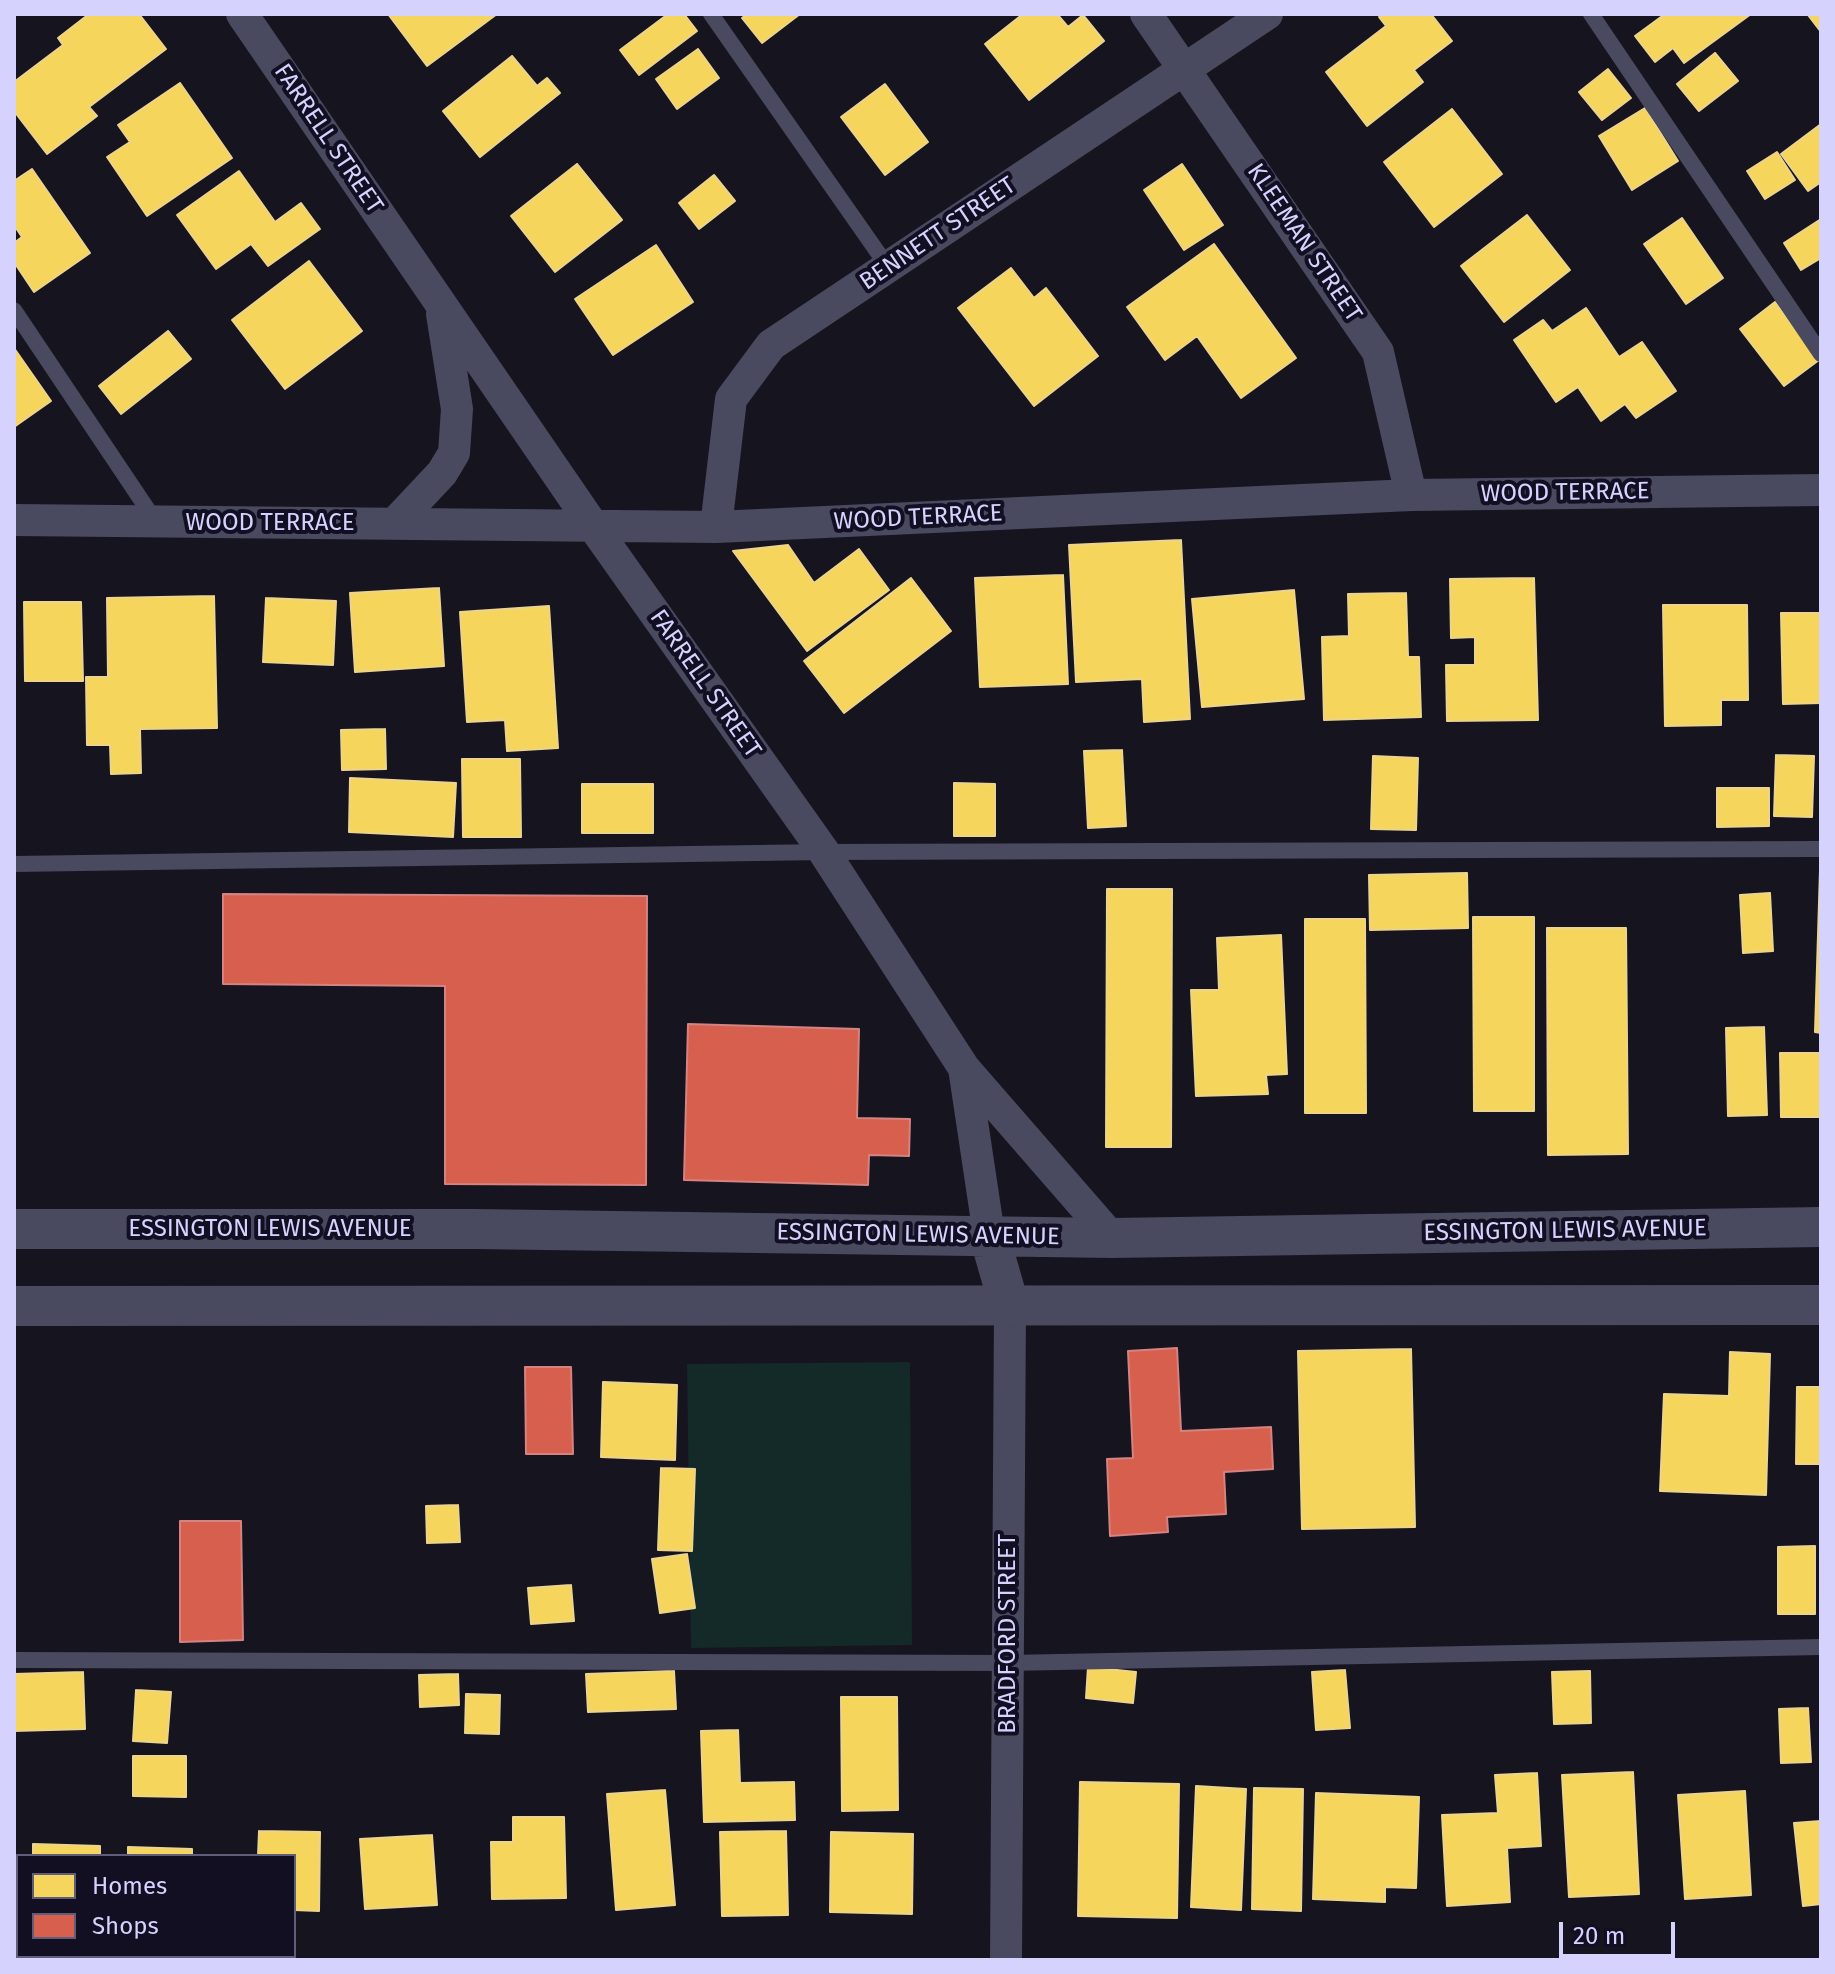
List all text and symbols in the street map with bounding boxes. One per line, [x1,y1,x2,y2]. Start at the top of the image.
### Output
street label: FARRELL STREET [267,59,389,219]
street label: KLEEMAN STREET [1240,158,1368,328]
street label: BENNETT STREET [855,171,1021,297]
street label: WOOD TERRACE [1480,477,1650,509]
street label: WOOD TERRACE [833,499,1003,537]
street label: WOOD TERRACE [186,509,354,537]
street label: FARRELL STREET [643,604,767,764]
street label: ESSINGTON LEWIS AVENUE [1423,1214,1707,1248]
street label: ESSINGTON LEWIS AVENUE [128,1215,412,1243]
street label: ESSINGTON LEWIS AVENUE [776,1218,1060,1252]
street label: BRADFORD STREET [994,1534,1022,1734]
legend [16,1854,296,1958]
text: Homes [92,1872,167,1900]
scale bar [1563,1906,1679,1956]
text: Shops [92,1912,159,1940]
text: 20 m [1573,1922,1625,1950]

